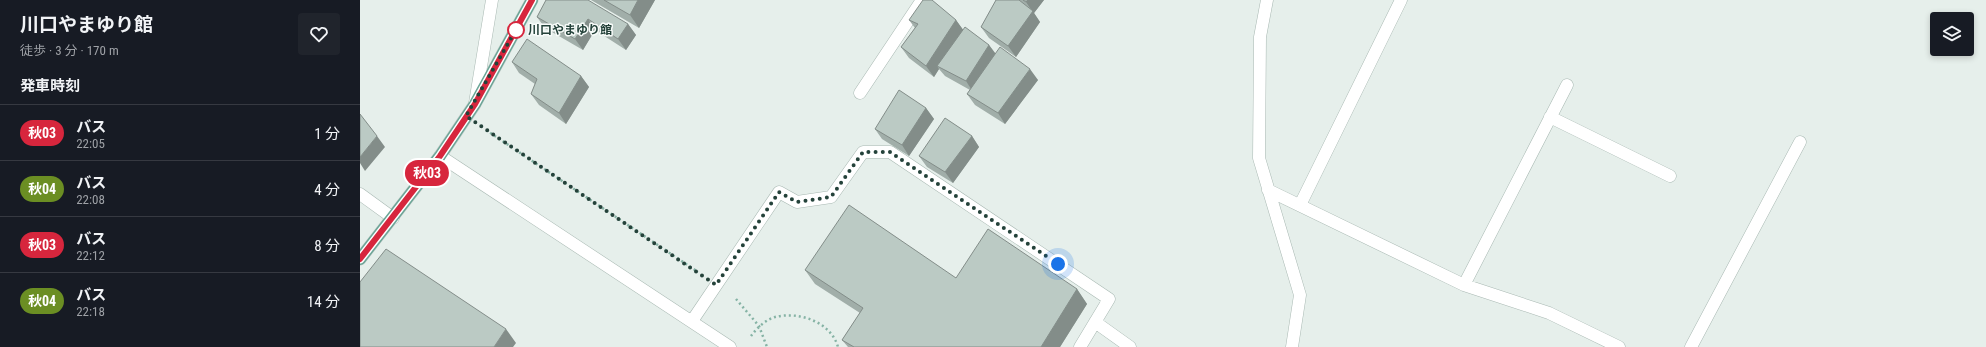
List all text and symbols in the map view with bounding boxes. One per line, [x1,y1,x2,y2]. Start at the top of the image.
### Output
map controls [1930,12,1974,56]
button: layers [1930,12,1974,56]
text: 川口やまゆり館 [20,13,153,36]
button: heart [298,13,340,55]
marker: 川口やまゆり館 [507,21,525,39]
place label: 川口やまゆり館 [528,23,612,37]
text: 徒歩 · 3 分 · 170 m [20,43,119,58]
text: 発車時刻 [20,77,80,95]
text: バス [76,118,106,136]
text: 秋03 [28,125,56,141]
text: 1 分 [314,125,340,143]
text: 22:05 [76,136,105,151]
line badge: 秋03 [404,160,450,186]
text: 秋03 [413,165,441,181]
text: バス [76,174,106,192]
text: 秋04 [28,181,56,197]
text: 4 分 [314,181,340,199]
text: 22:08 [76,192,105,207]
text: バス [76,230,106,248]
text: 秋03 [28,237,56,253]
text: 8 分 [314,237,340,255]
text: 22:12 [76,248,105,263]
your location [1048,254,1068,274]
text: バス [76,286,106,304]
text: 秋04 [28,293,56,309]
text: 14 分 [307,293,340,311]
text: 22:18 [76,304,105,319]

